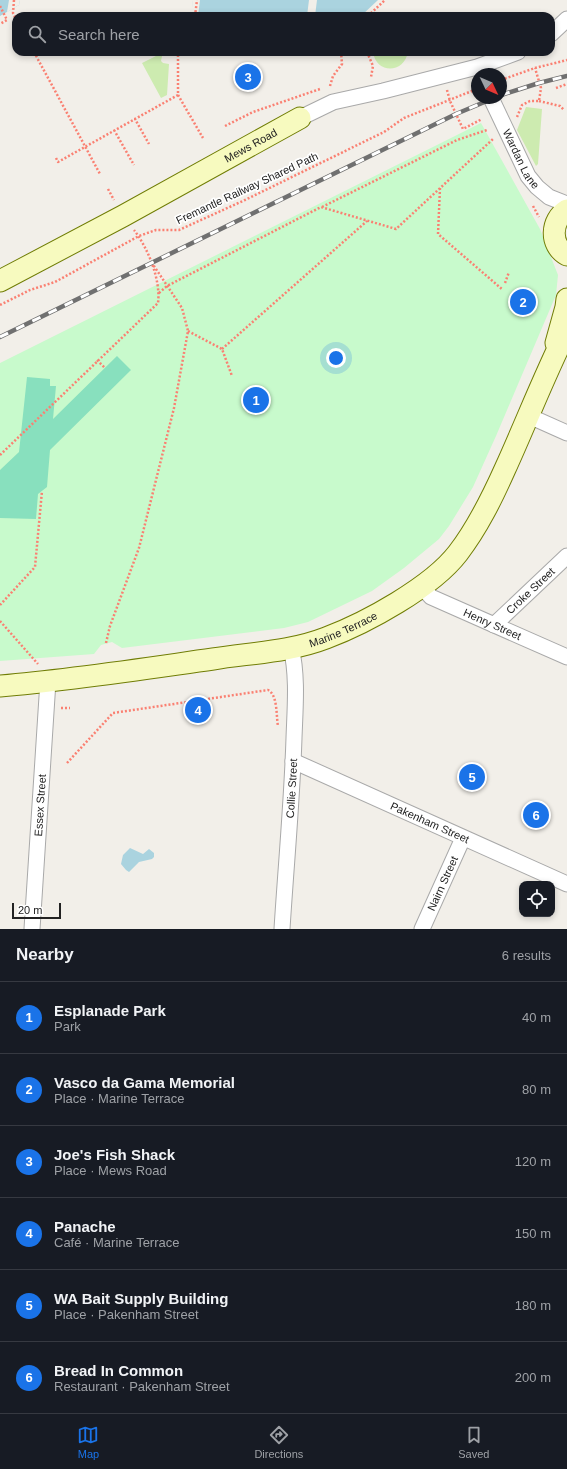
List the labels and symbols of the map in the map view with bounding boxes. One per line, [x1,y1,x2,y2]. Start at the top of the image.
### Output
pin: 3 [235,62,261,92]
north arrow [471,68,507,104]
street label: Mews Road [222,126,279,165]
street label: Wardan Lane [501,127,542,191]
street label: Fremantle Railway Shared Path [174,150,320,226]
pin: 2 [510,287,536,317]
your location [326,348,346,368]
pin: 1 [243,385,269,415]
street label: Croke Street [504,565,557,616]
street label: Henry Street [462,606,523,642]
street label: Marine Terrace [308,609,379,649]
pin: 4 [185,695,211,725]
street label: Collie Street [284,758,299,819]
pin: 5 [459,762,485,792]
street label: Essex Street [32,774,48,837]
street label: Pakenham Street [389,800,471,845]
pin: 6 [523,800,549,830]
street label: Nairn Street [425,854,460,913]
scale bar [12,901,61,920]

